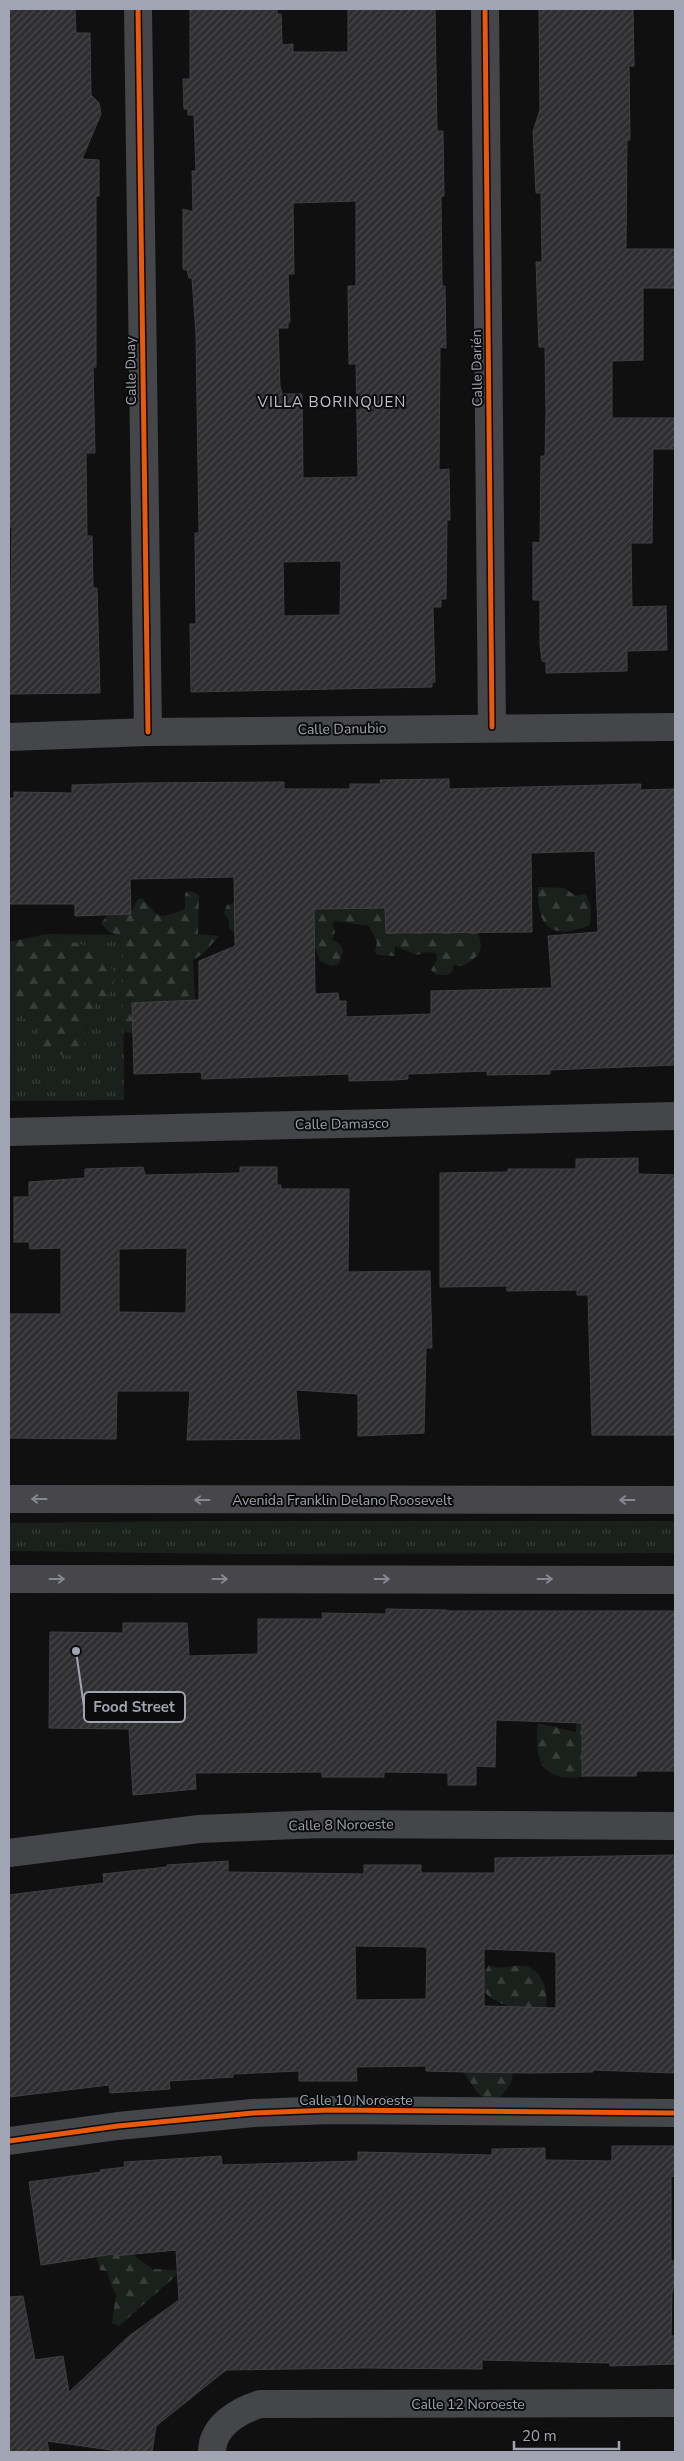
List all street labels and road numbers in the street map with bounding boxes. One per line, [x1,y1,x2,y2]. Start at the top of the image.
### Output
street label: Calle Darién [467,329,487,407]
street label: Calle Duay [121,336,141,405]
street label: Calle Danubio [297,719,387,739]
street label: Calle Damasco [295,1114,389,1134]
street label: Avenida Franklin Delano Roosevelt [232,1491,452,1510]
street label: Calle 8 Noroeste [288,1815,394,1835]
street label: Calle 10 Noroeste [299,2091,413,2110]
street label: Calle 12 Noroeste [411,2395,525,2414]

